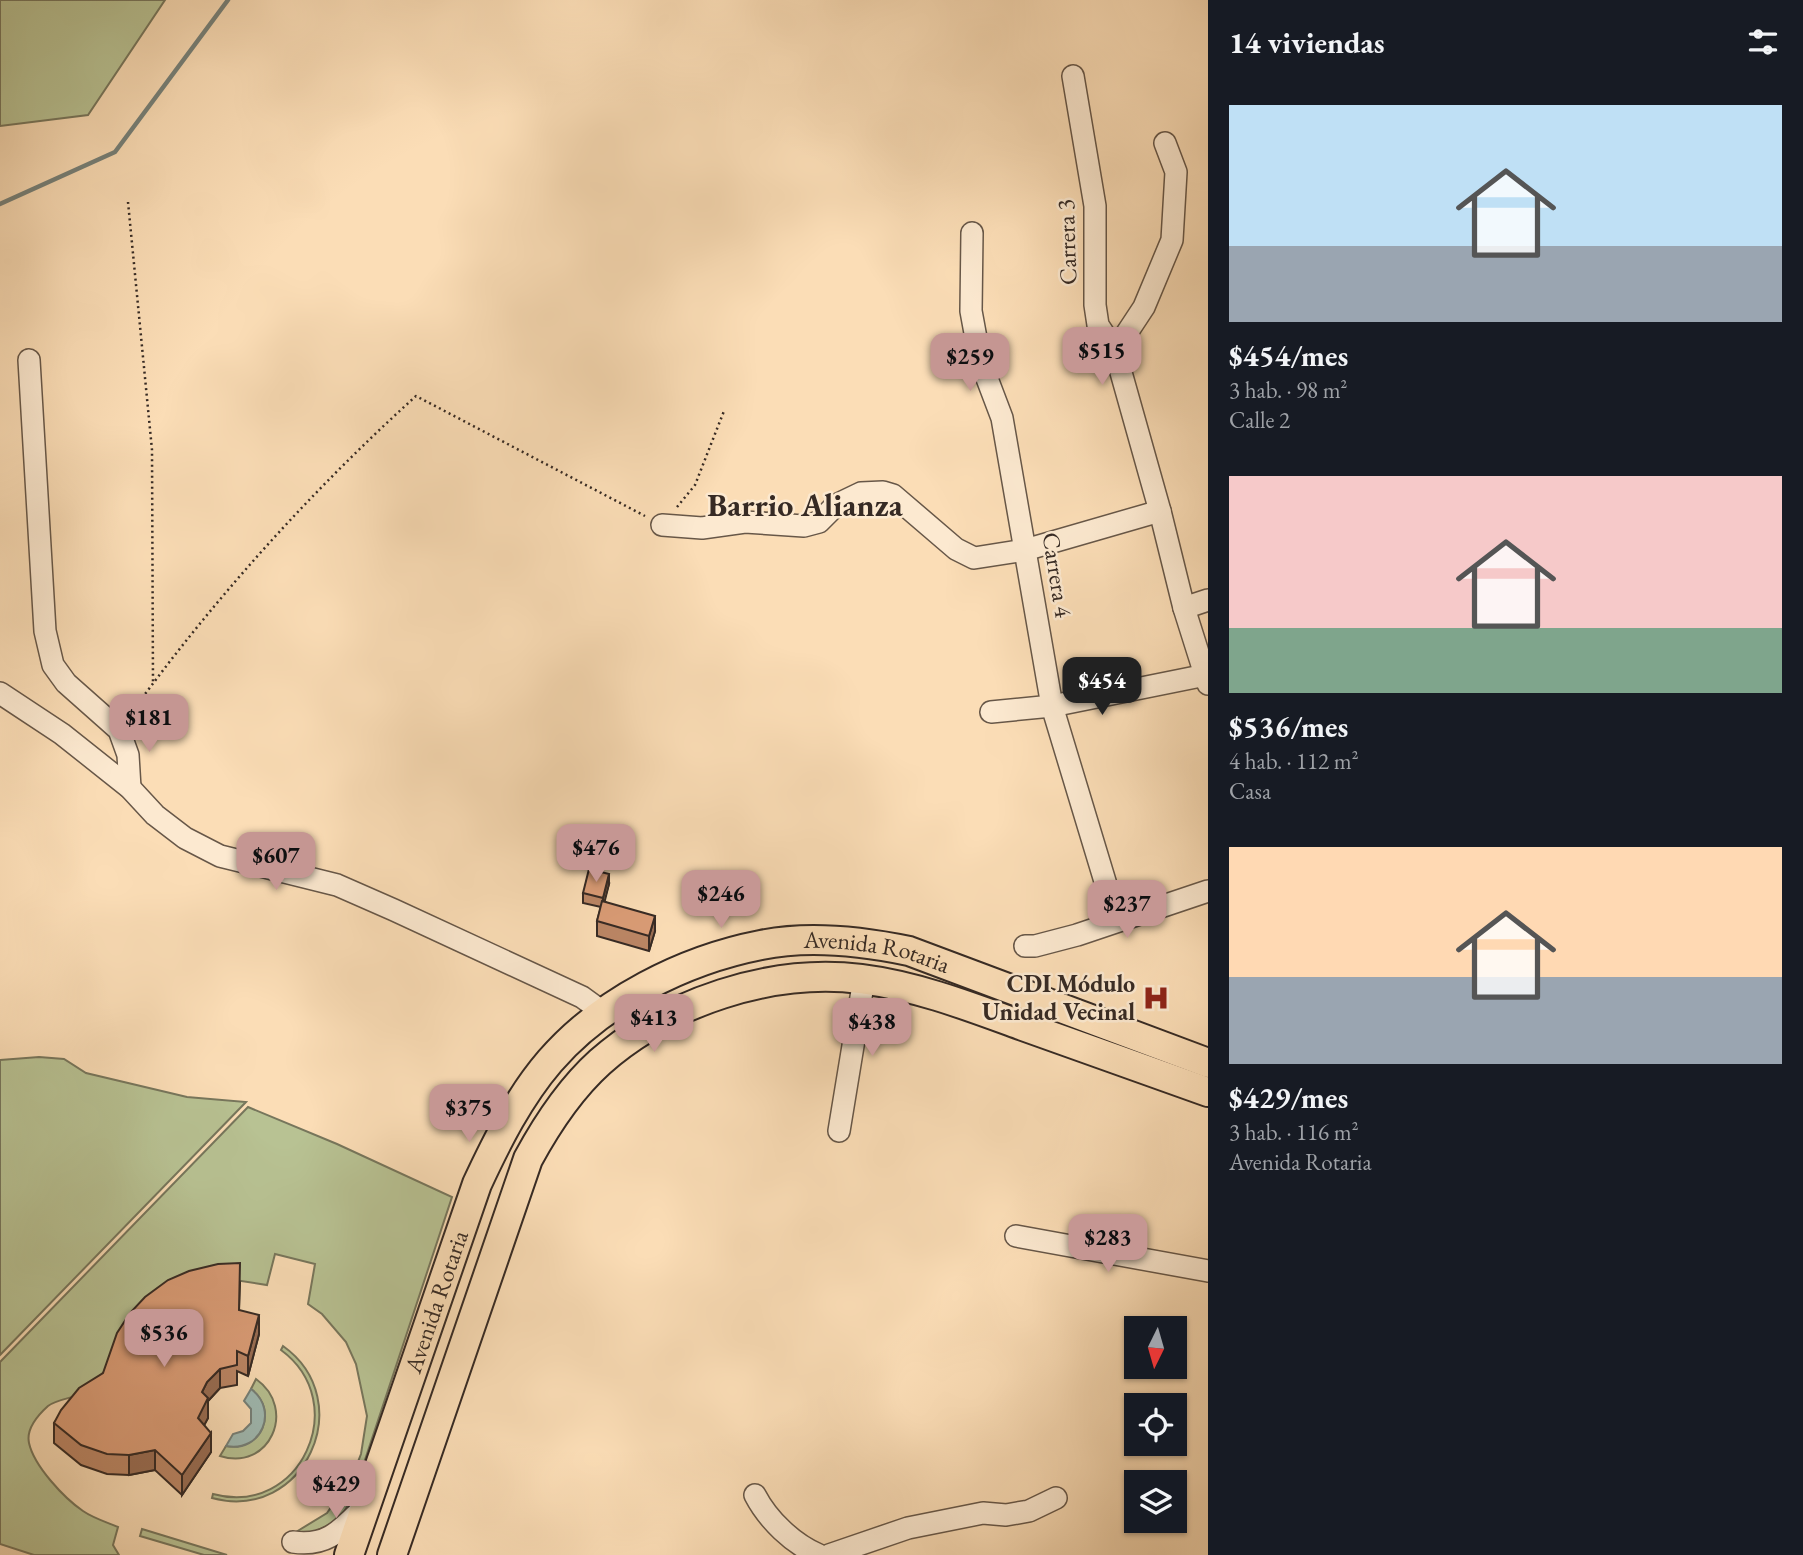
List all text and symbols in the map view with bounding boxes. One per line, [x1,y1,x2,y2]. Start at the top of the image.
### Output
text: 14 viviendas [1229,23,1385,62]
icon: filters [1744,23,1782,61]
icon: home [1443,150,1569,276]
street label: Carrera 3 [1050,199,1083,285]
pin: $515 [1061,328,1143,387]
pin: $259 [929,334,1011,393]
text: $515 [1078,335,1126,365]
text: $454/mes [1229,336,1348,375]
text: $259 [946,341,994,371]
text: 3 hab. · 98 m² [1229,375,1348,405]
text: Calle 2 [1229,405,1290,435]
district label: Barrio Alianza [707,484,904,526]
icon: home [1443,521,1569,647]
street label: Carrera 4 [1035,530,1080,620]
pin: $454 [1061,658,1143,717]
text: $454 [1078,665,1126,695]
pin: $181 [108,694,190,754]
text: $181 [125,702,173,732]
text: $536/mes [1229,707,1348,746]
text: 4 hab. · 112 m² [1229,746,1359,776]
text: Casa [1229,776,1271,806]
pin: $476 [555,824,637,884]
pin: $607 [235,832,317,892]
text: $476 [572,832,620,862]
text: $607 [252,840,300,870]
pin: $246 [680,870,762,930]
text: $246 [697,878,745,908]
pin: $237 [1086,880,1168,940]
text: $237 [1103,888,1151,918]
icon: home [1443,892,1569,1018]
street label: Avenida Rotaria [802,924,955,980]
place label: CDI Módulo Unidad Vecinal [982,968,1135,1027]
hospital icon: CDI Módulo Unidad Vecinal [1141,983,1171,1013]
pin: $413 [613,995,695,1054]
pin: $438 [831,998,913,1058]
text: $413 [630,1002,678,1032]
text: $438 [848,1006,896,1036]
text: $429/mes [1229,1078,1348,1117]
pin: $375 [428,1084,510,1144]
text: $375 [445,1092,493,1122]
text: 3 hab. · 116 m² [1229,1117,1359,1147]
text: Avenida Rotaria [1229,1147,1372,1177]
pin: $283 [1067,1214,1149,1274]
text: $283 [1084,1222,1132,1252]
street label: Avenida Rotaria [397,1226,475,1378]
pin: $536 [123,1310,205,1369]
north arrow [1124,1316,1186,1379]
map controls [1124,1316,1187,1533]
text: $536 [140,1317,188,1347]
button: locate [1124,1393,1187,1456]
pin: $429 [295,1460,377,1520]
text: $429 [312,1468,360,1498]
button: layers [1124,1470,1187,1533]

